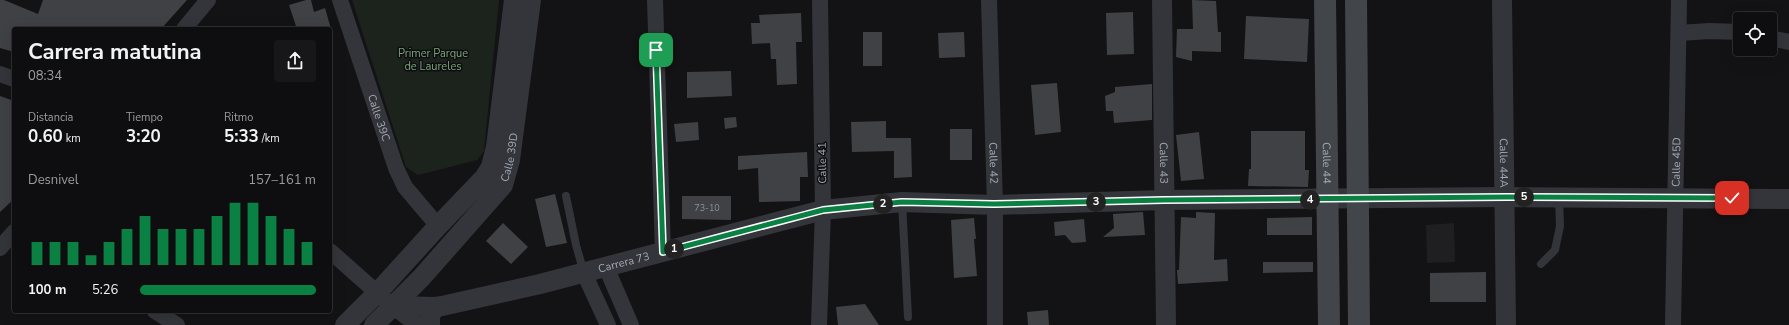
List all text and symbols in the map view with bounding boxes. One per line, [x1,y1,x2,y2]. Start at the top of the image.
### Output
map controls [1733,12,1777,56]
button: locate [1733,12,1777,56]
pin [639,33,673,67]
text: Carrera matutina [28,37,202,67]
icon: arrive [645,39,667,61]
button: share [274,40,316,82]
park label: Primer Parque de Laureles [398,46,468,74]
text: 08:34 [28,67,62,85]
street label: Calle 39C [364,92,394,143]
text: Distancia [28,110,73,125]
text: Tiempo [126,110,163,125]
text: Ritmo [224,110,253,125]
text: 0.60 [28,125,63,148]
text: 3:20 [126,125,161,148]
text: 5:33 [224,125,259,148]
text: km [63,131,81,146]
text: /km [259,131,280,146]
street label: Calle 39D [497,132,521,184]
street label: Calle 45D [1669,137,1684,187]
street label: Calle 44A [1496,138,1511,188]
street label: Calle 41 [815,142,830,184]
street label: Calle 42 [985,142,1001,184]
street label: Calle 43 [1156,142,1171,184]
street label: Calle 44 [1319,142,1334,184]
text: Desnivel [28,171,79,189]
text: 157–161 m [248,171,316,189]
pin [1715,181,1749,215]
pin: 5 [1514,187,1534,207]
icon: check [1721,187,1743,209]
text: 5 [1521,189,1527,204]
pin: 4 [1300,190,1320,210]
pin: 3 [1086,192,1106,212]
text: 4 [1307,192,1313,207]
pin: 2 [873,194,893,214]
text: 3 [1093,194,1099,209]
text: 2 [880,196,886,211]
house number: 73-10 [694,202,720,214]
pin: 1 [664,239,684,259]
text: 1 [671,241,677,256]
street label: Carrera 73 [596,249,651,277]
text: 100 m [28,281,66,299]
text: 5:26 [92,281,118,299]

